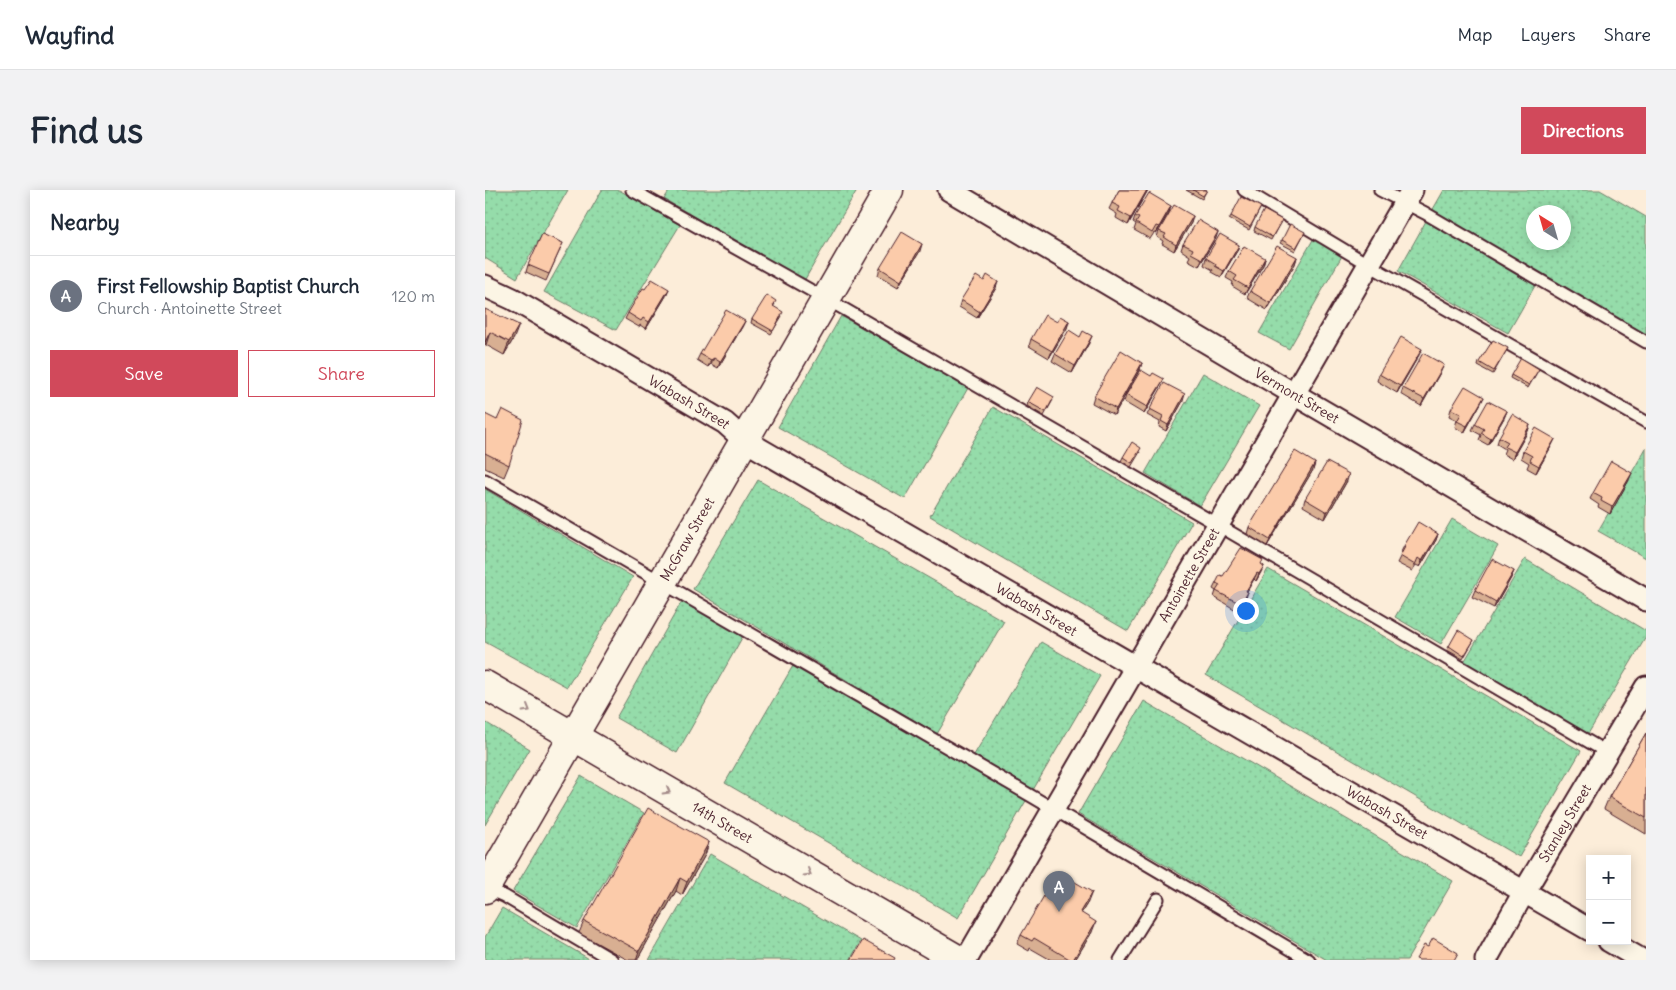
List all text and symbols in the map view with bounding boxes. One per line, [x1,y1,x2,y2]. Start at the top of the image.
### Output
text: Wayfind [25,20,114,50]
text: Map [1457,23,1492,46]
text: Layers [1520,23,1576,46]
text: Share [1604,23,1651,46]
button: Directions [1521,107,1646,154]
text: Find us [30,108,143,152]
north arrow [1526,205,1571,250]
text: Nearby [50,209,120,236]
text: First Fellowship Baptist Church [97,274,360,298]
text: A [61,286,71,306]
text: 120 m [392,286,435,306]
text: Church · Antoinette Street [97,298,282,318]
button: Save [50,350,238,397]
button: Share [248,350,435,397]
street label: Vermont Street [1251,364,1343,428]
street label: Wabash Street [645,371,734,433]
street label: McGraw Street [656,494,719,584]
street label: Antoinette Street [1155,524,1224,625]
street label: Wabash Street [993,579,1081,640]
your location [1233,598,1259,624]
one-way arrow [522,703,531,713]
street label: Stanley Street [1535,781,1595,865]
street label: Wabash Street [1343,782,1431,843]
one-way arrow [662,785,671,795]
street label: 14th Street [688,798,756,847]
map controls [1586,855,1631,945]
button: + [1586,855,1631,900]
one-way arrow [803,866,812,876]
pin: A [1043,871,1075,912]
button: − [1586,900,1631,945]

